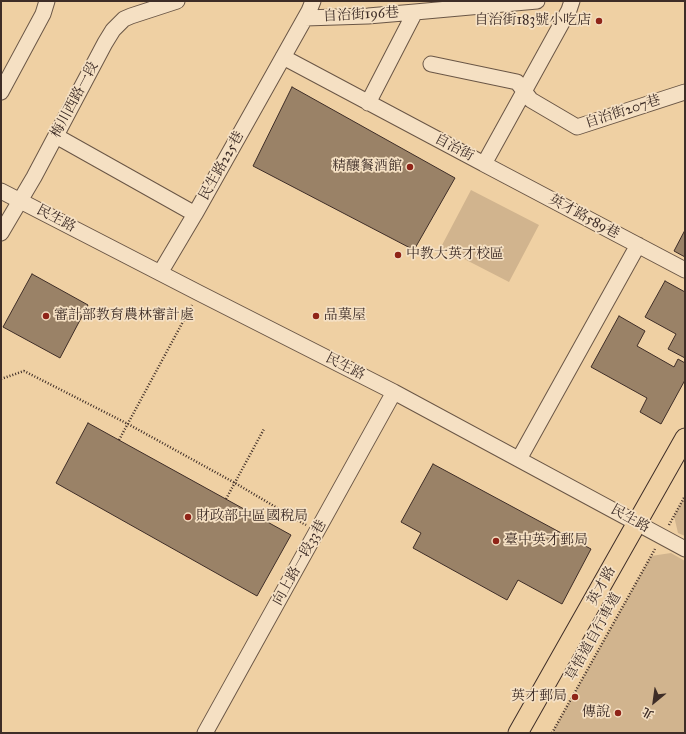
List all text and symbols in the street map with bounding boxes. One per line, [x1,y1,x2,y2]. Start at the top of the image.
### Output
street label: 自治街196巷 [323,5,399,25]
place label: 自治街183號小吃店 [474,13,591,29]
marker: 自治街183號小吃店 [594,16,604,26]
street label: 梅川西路一段 [48,59,102,141]
street label: 自治街207巷 [583,92,663,132]
street label: 民生路225巷 [196,129,248,203]
street label: 自治街 [432,131,476,165]
place label: 精釀餐酒館 [332,159,402,175]
marker: 精釀餐酒館 [405,162,415,172]
street label: 英才路589巷 [546,191,622,243]
street label: 民生路 [34,202,78,236]
place label: 中教大英才校區 [406,247,504,263]
marker: 中教大英才校區 [393,250,403,260]
place label: 審計部教育農林審計處 [54,308,194,324]
place label: 品菓屋 [324,308,366,324]
marker: 審計部教育農林審計處 [41,311,51,321]
marker: 品菓屋 [311,311,321,321]
street label: 民生路 [322,350,368,384]
street label: 民生路 [608,501,652,537]
place label: 財政部中區國稅局 [196,509,308,525]
marker: 財政部中區國稅局 [183,512,193,522]
street label: 向上路一段33巷 [270,517,330,609]
place label: 臺中英才郵局 [504,533,588,549]
marker: 臺中英才郵局 [491,536,501,546]
street label: 英才路 [584,564,620,608]
street label: 草悟道自行車道 [563,590,625,684]
north arrow [634,682,674,722]
place label: 英才郵局 [511,689,567,705]
marker: 英才郵局 [570,692,580,702]
place label: 傳說 [582,705,610,721]
text: 北 [640,705,656,721]
marker: 傳說 [613,708,623,718]

